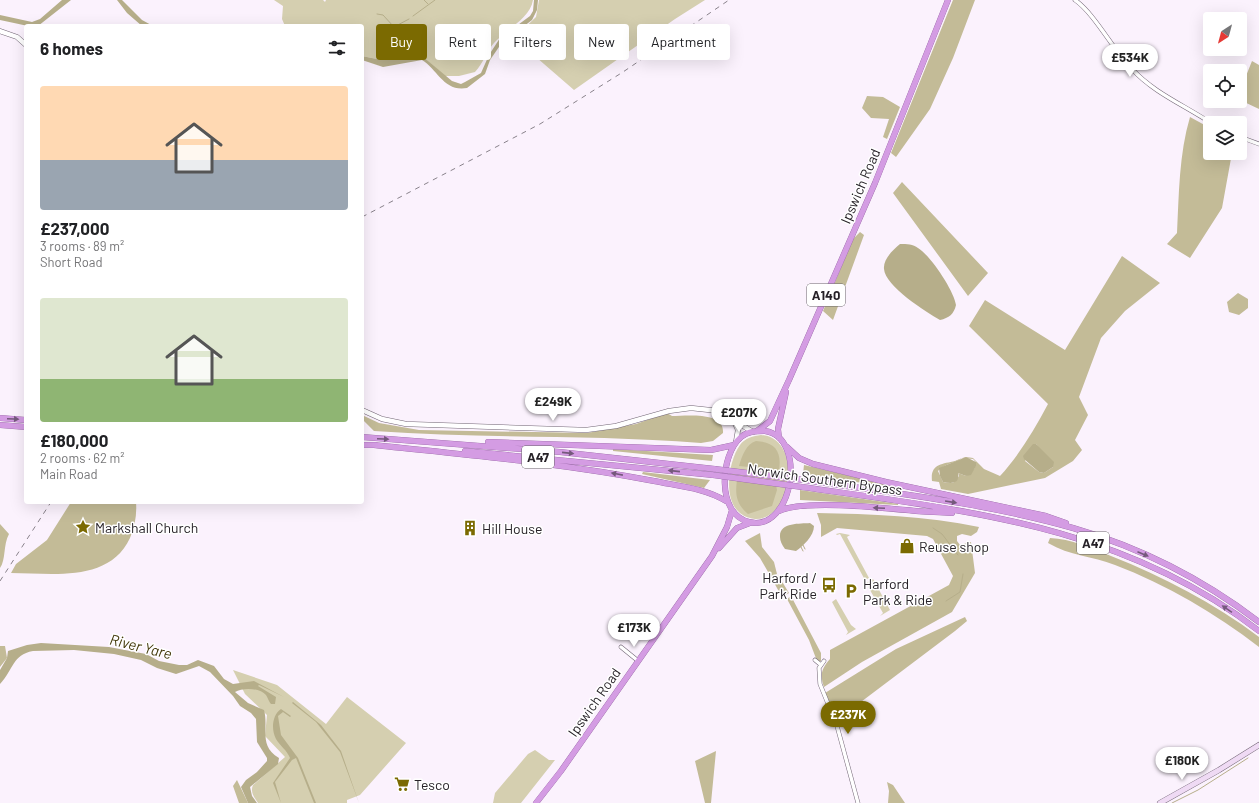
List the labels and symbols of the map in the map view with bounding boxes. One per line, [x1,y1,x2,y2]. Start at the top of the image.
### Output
north arrow [1203,12,1247,56]
pin: £534K [1102,44,1158,78]
street label: Ipswich Road [837,146,883,226]
road number: A140 [807,284,845,306]
pin: £249K [525,388,581,422]
pin: £207K [711,399,767,433]
one-way arrow [7,416,20,422]
one-way arrow [377,435,389,442]
road number: A47 [522,446,554,468]
one-way arrow [562,449,574,456]
street label: Norwich Southern Bypass [747,460,904,498]
one-way arrow [668,468,680,474]
one-way arrow [611,471,623,477]
one-way arrow [945,499,957,505]
one-way arrow [873,504,885,511]
place icon: Markshall Church [74,518,92,536]
place label: Markshall Church [95,519,198,536]
building icon: Hill House [461,519,479,537]
place label: Hill House [482,520,542,537]
road number: A47 [1077,532,1109,554]
shop icon: Reuse shop [898,537,916,555]
place label: Reuse shop [919,538,989,555]
one-way arrow [1138,551,1149,557]
place label: Harford / Park Ride [759,569,817,602]
place label: Harford Park & Ride [863,575,933,608]
bus stop icon: Harford / Park Ride [820,576,838,594]
parking icon: Harford Park & Ride [842,582,860,600]
one-way arrow [1222,605,1232,613]
pin: £173K [606,614,662,648]
water label: River Yare [108,630,174,662]
street label: Ipswich Road [564,664,624,740]
pin: £237K [820,701,876,735]
pin: £180K [1154,747,1210,781]
supermarket icon: Tesco [393,775,411,793]
place label: Tesco [414,776,450,793]

